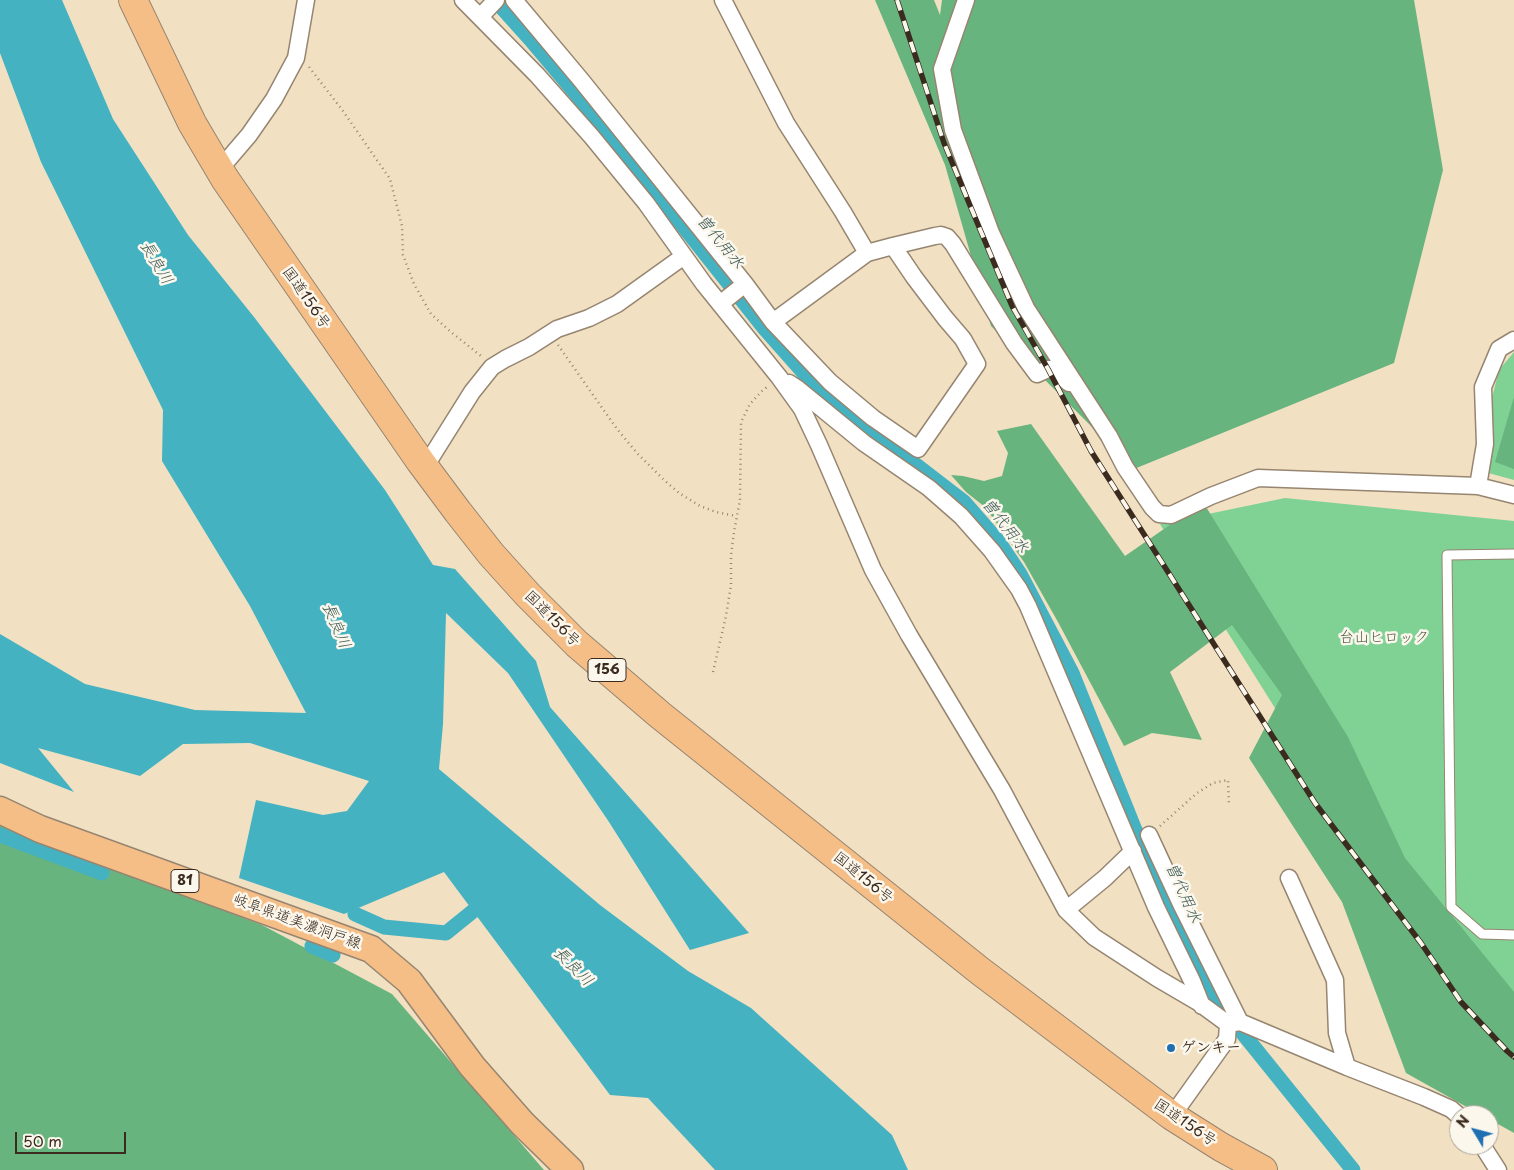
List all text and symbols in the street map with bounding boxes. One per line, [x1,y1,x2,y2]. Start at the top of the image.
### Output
water label: 曽代用水 [692,211,748,273]
water label: 長良川 [135,237,177,289]
street label: 国道156号 [278,263,334,333]
water label: 曽代用水 [978,495,1032,557]
street label: 国道156号 [520,587,584,651]
water label: 長良川 [318,600,354,652]
park label: 台山ヒロック [1339,629,1429,647]
road number: 156 [588,658,626,682]
street label: 国道156号 [829,848,897,908]
water label: 曽代用水 [1161,860,1205,926]
road number: 81 [171,869,199,892]
street label: 岐阜県道美濃洞戸線 [230,890,364,954]
water label: 長良川 [549,943,597,991]
place label: ゲンキー [1181,1039,1241,1057]
marker: ゲンキー [1165,1042,1177,1054]
street label: 国道156号 [1150,1095,1220,1151]
north arrow [1449,1105,1499,1155]
text: N [1451,1111,1474,1132]
scale bar [18,1122,129,1154]
text: 50 m [23,1129,62,1152]

